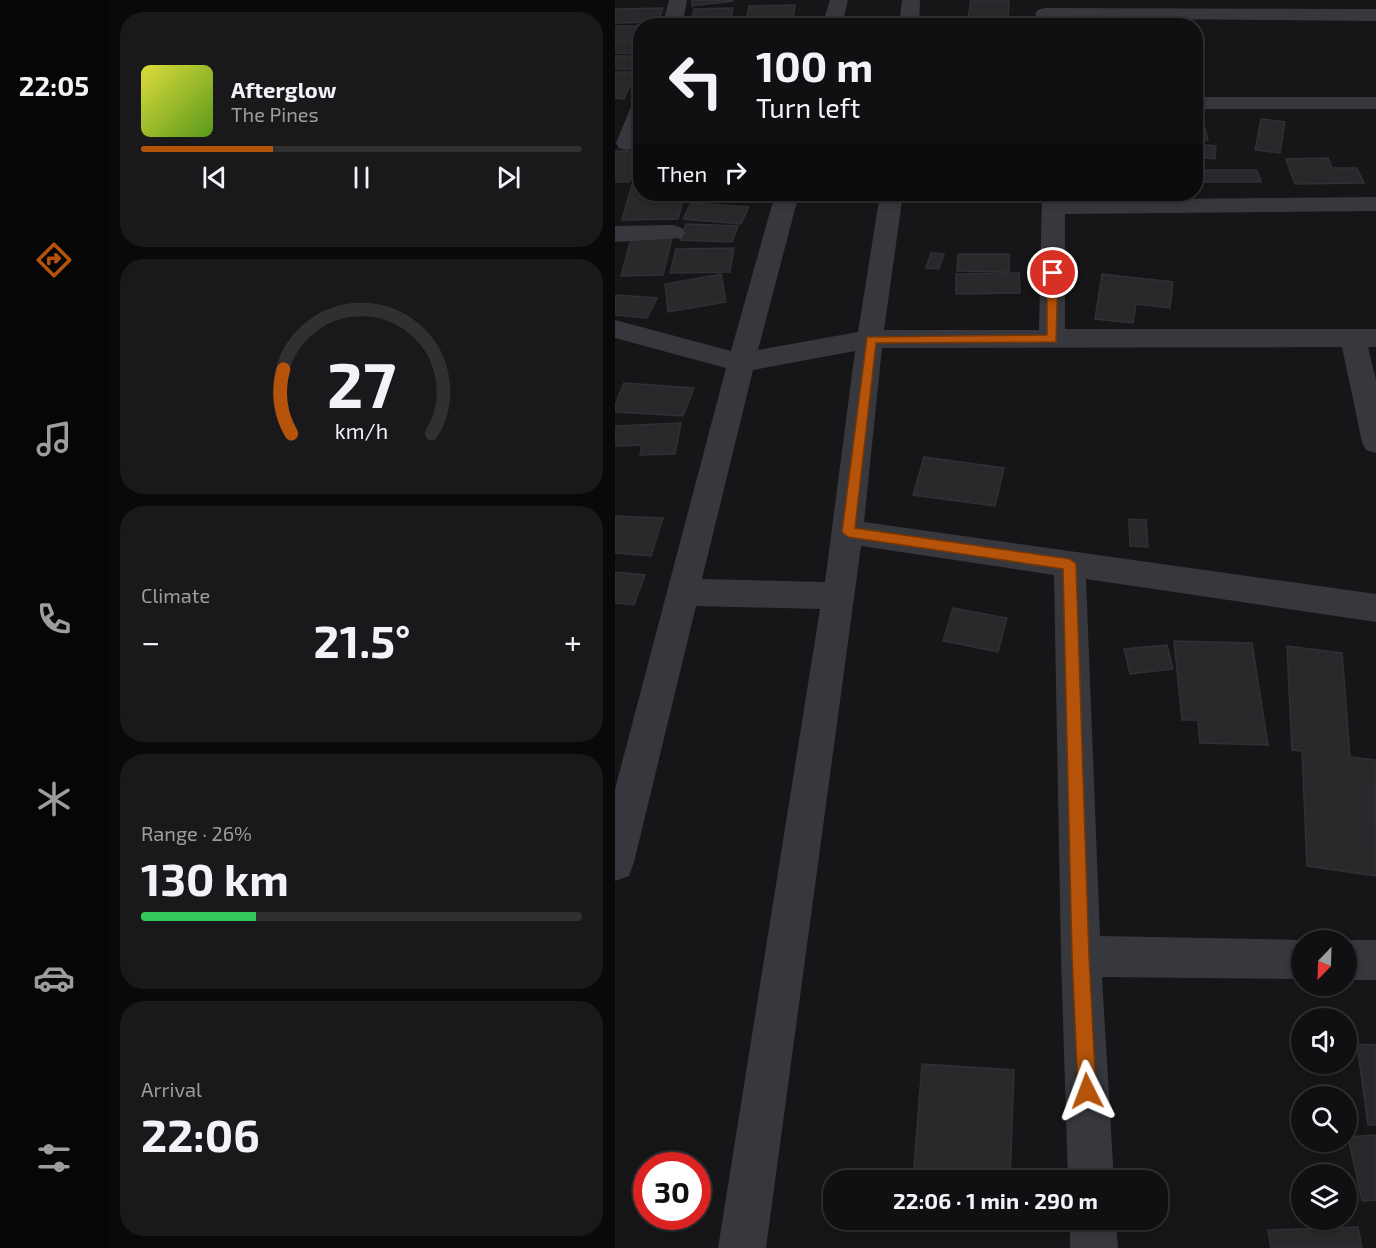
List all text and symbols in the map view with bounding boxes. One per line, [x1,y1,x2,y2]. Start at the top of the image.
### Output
text: 100 m [756,40,873,90]
icon: left [657,42,735,120]
text: 22:05 [19,69,89,101]
text: Afterglow [231,76,336,102]
text: Turn left [756,91,860,123]
text: The Pines [231,102,319,126]
icon: right [719,156,752,189]
text: Then [657,160,707,186]
icon: previous [198,161,231,194]
icon: pause [345,161,378,194]
icon: next [492,161,525,194]
icon: directions [33,239,75,281]
pin [1027,247,1078,298]
icon: arrive [1036,256,1069,289]
text: 27 [327,346,396,421]
icon: music [33,418,75,460]
text: km/h [335,418,388,443]
text: Climate [141,583,210,607]
icon: phone [33,598,75,640]
text: 21.5° [314,613,411,667]
text: − [141,621,160,661]
text: + [564,621,582,661]
icon: climate [33,778,75,820]
text: Range · 26% [141,821,252,845]
text: 130 km [141,851,289,905]
north arrow [1291,930,1357,996]
map controls [1291,930,1357,1230]
icon: car [33,957,75,999]
button: sound [1291,1008,1357,1074]
position arrow [1055,1059,1119,1123]
text: Arrival [141,1077,202,1101]
button: search [1291,1086,1357,1152]
text: 22:06 [141,1107,260,1161]
icon: filters [33,1137,75,1179]
speed limit sign: 30 [633,1152,711,1230]
button: layers [1291,1164,1357,1230]
text: 22:06 · 1 min · 290 m [893,1187,1098,1213]

